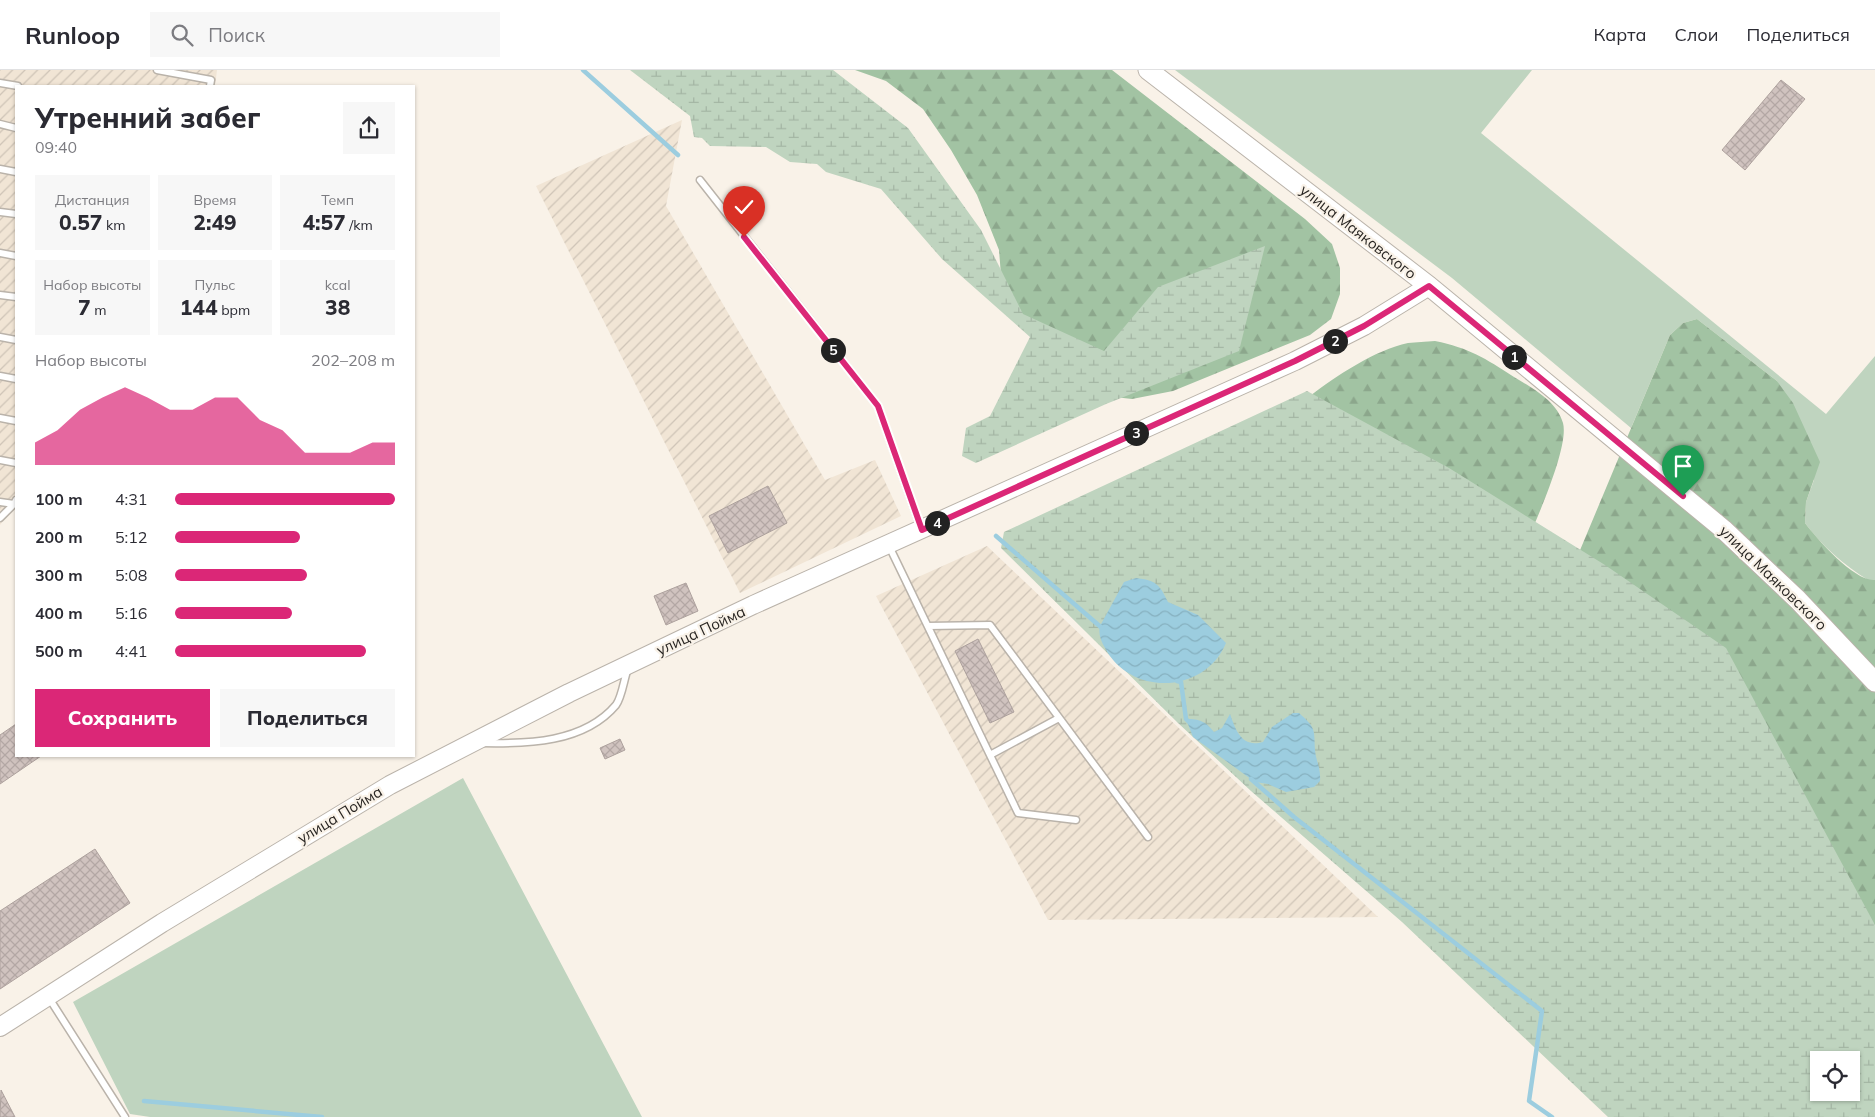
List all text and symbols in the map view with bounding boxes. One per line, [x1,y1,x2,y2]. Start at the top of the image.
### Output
search box [150,12,500,57]
text: Runloop [25,20,120,50]
icon: search [168,21,196,49]
text: Поиск [208,23,265,47]
text: Карта [1594,23,1646,46]
text: Слои [1674,23,1719,46]
text: Поделиться [1747,23,1850,46]
text: Утренний забег [35,100,260,135]
button: share [343,102,395,154]
text: 09:40 [35,137,77,157]
street label: улица Маяковского [1296,180,1420,283]
pin [723,186,765,237]
text: Дистанция [55,191,130,209]
text: Время [194,191,236,209]
text: Темп [321,191,354,209]
icon: check [730,193,758,221]
text: 0.57 [59,209,102,235]
text: 2:49 [193,209,237,235]
text: 4:57 [302,209,346,235]
text: km [102,216,126,234]
text: /km [346,216,373,234]
text: Набор высоты [43,276,141,294]
text: Пульс [195,276,235,294]
text: kcal [325,276,350,294]
text: 7 [78,294,91,320]
text: 144 [180,294,218,320]
text: 38 [325,294,350,320]
text: m [91,301,107,319]
text: bpm [218,301,250,319]
pin: 2 [1322,328,1348,354]
text: 2 [1331,332,1340,350]
pin: 5 [820,338,846,362]
text: 5 [829,341,838,359]
pin: 1 [1502,344,1526,370]
text: 1 [1510,348,1519,366]
text: Набор высоты [35,350,147,370]
text: 202–208 m [311,350,395,370]
pin: 3 [1124,420,1148,446]
text: 3 [1132,424,1141,442]
pin [1662,445,1704,496]
icon: arrive [1669,452,1697,480]
text: 100 m [35,489,83,509]
text: 4:31 [115,489,147,509]
pin: 4 [924,510,950,536]
text: 4 [933,514,942,532]
street label: улица Маяковского [1715,521,1831,634]
text: 200 m [35,527,83,547]
text: 5:12 [115,527,147,547]
text: 300 m [35,565,83,585]
text: 5:08 [115,565,147,585]
street label: улица Пойма [653,602,748,659]
text: 400 m [35,603,83,623]
text: 5:16 [115,603,147,623]
text: 500 m [35,641,83,661]
text: 4:41 [115,641,147,661]
button: Сохранить [35,689,210,747]
button: Поделиться [220,689,395,747]
street label: улица Пойма [294,782,386,847]
map controls [1810,1051,1860,1101]
button: locate [1810,1051,1860,1101]

